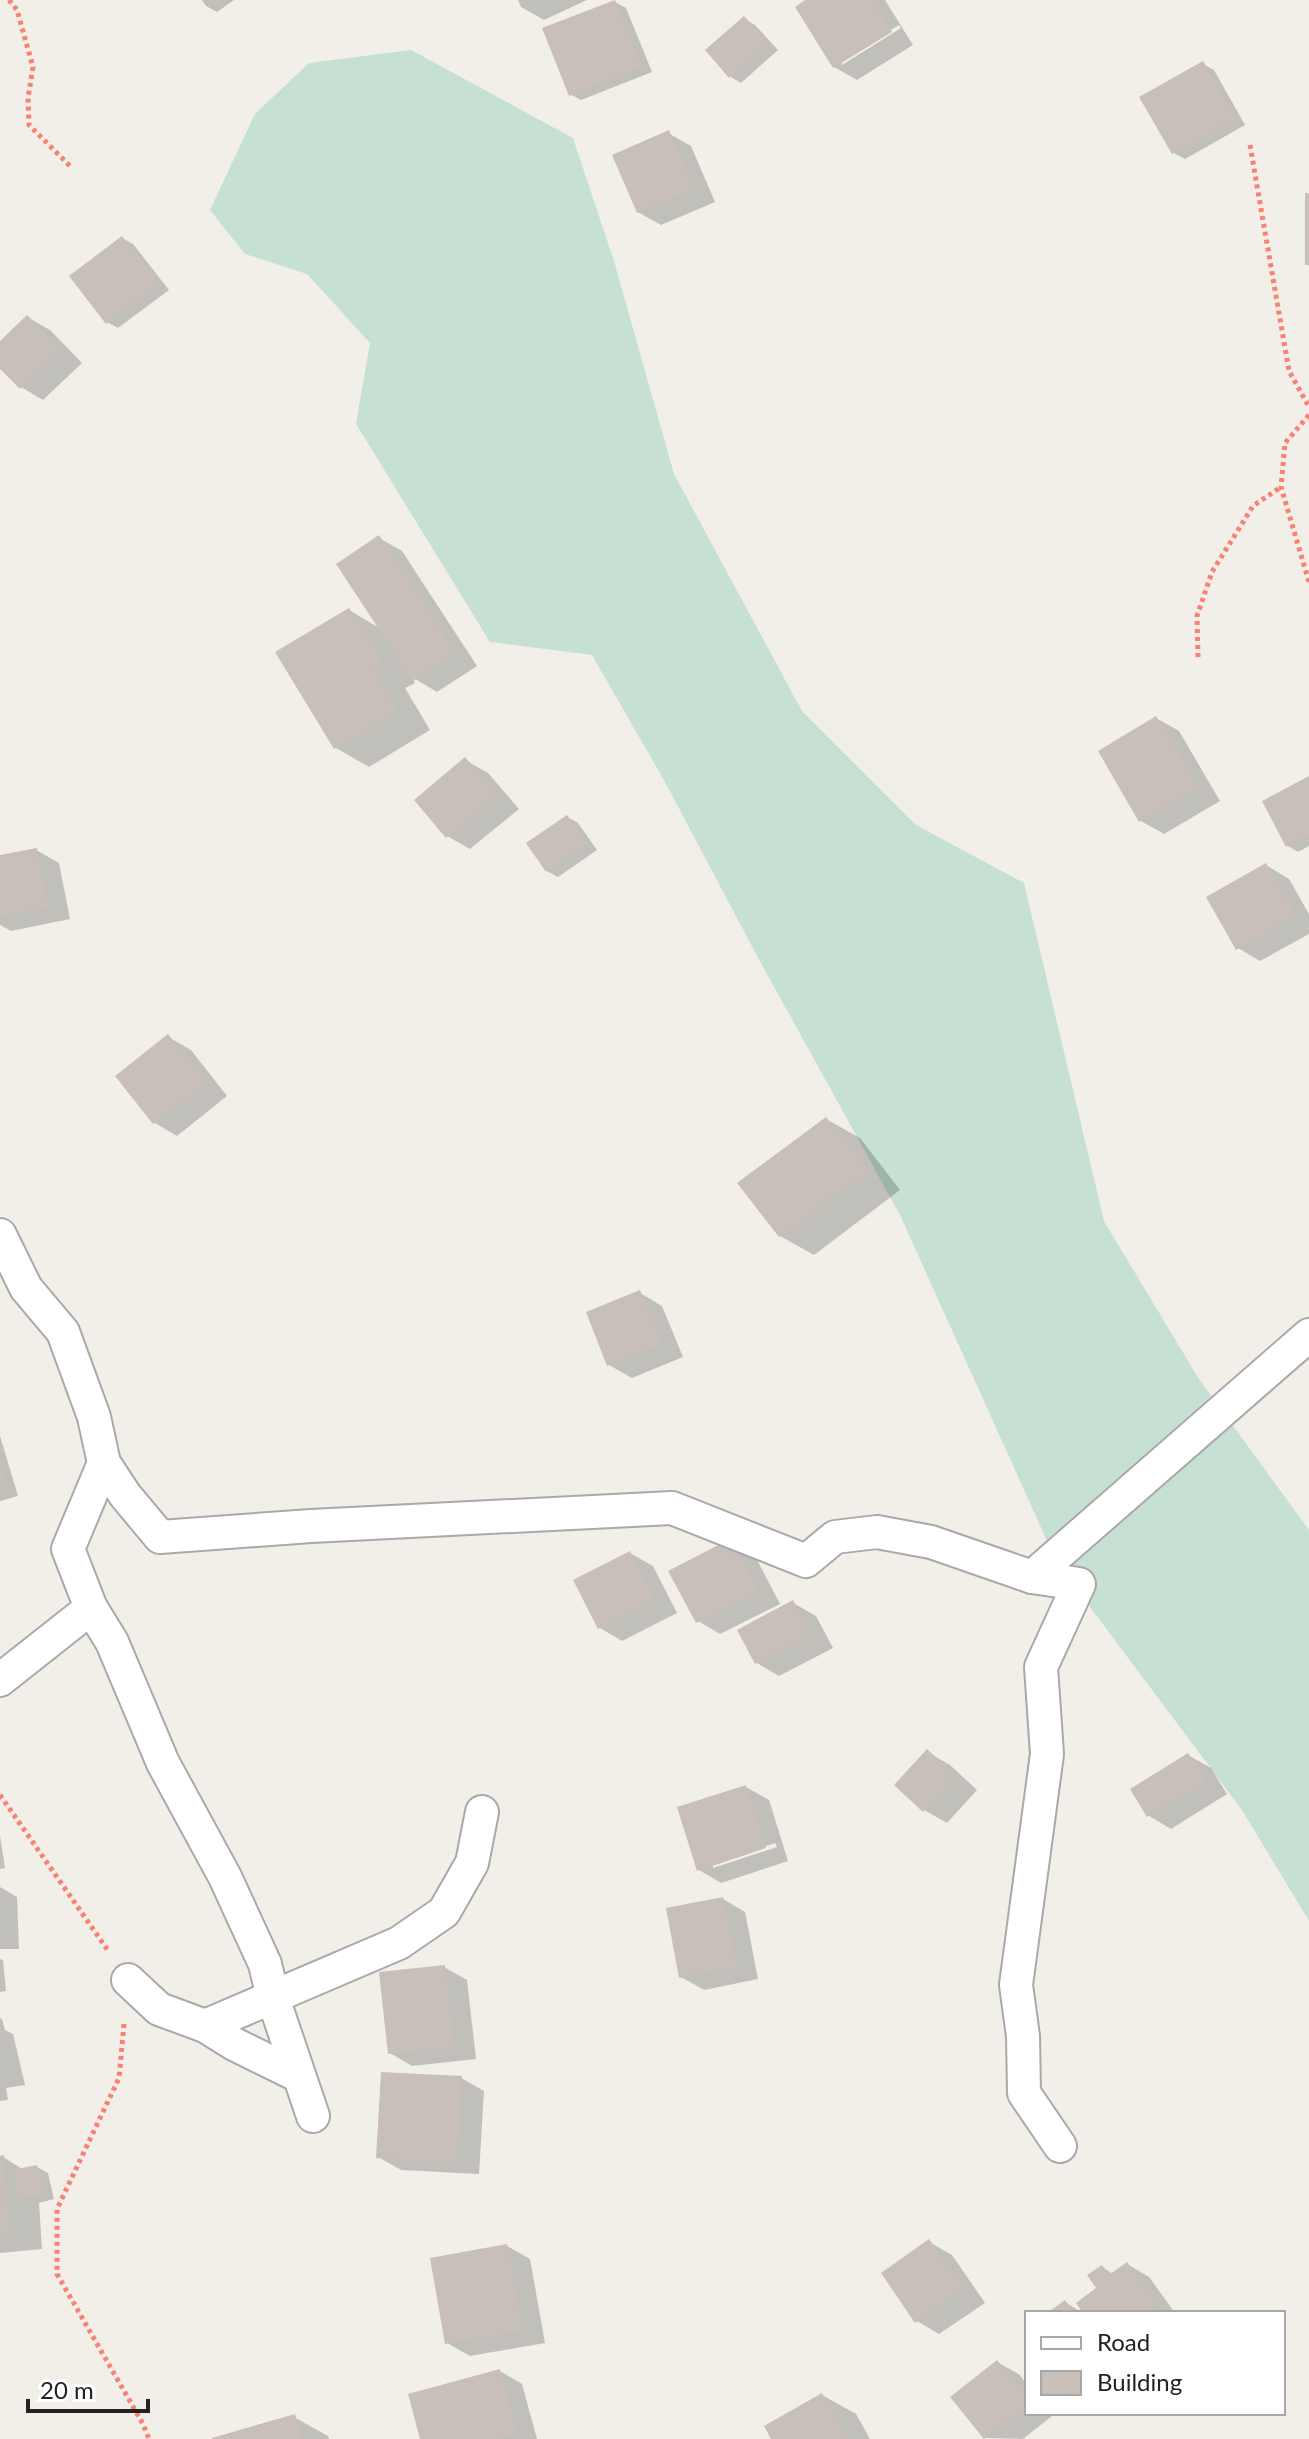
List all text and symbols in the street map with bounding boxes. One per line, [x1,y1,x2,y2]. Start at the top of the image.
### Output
legend [1025,2311,1285,2415]
text: Road [1097,2327,1150,2356]
scale bar [28,2363,148,2413]
text: Building [1097,2367,1182,2396]
text: 20 m [40,2375,94,2404]

